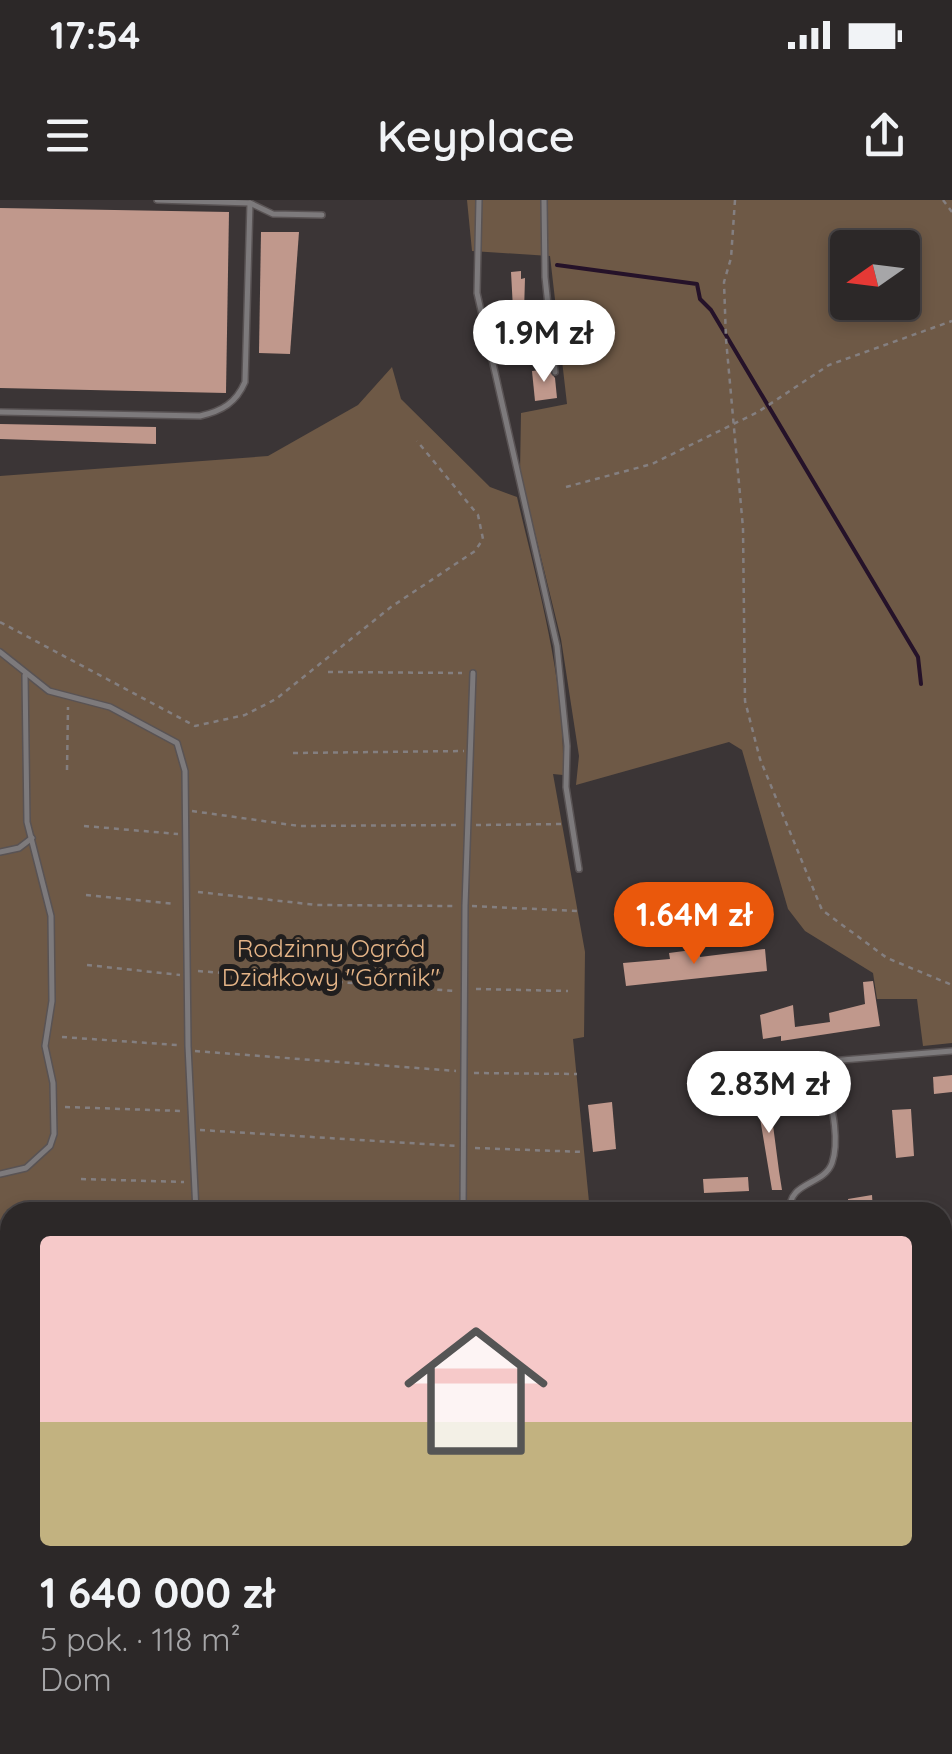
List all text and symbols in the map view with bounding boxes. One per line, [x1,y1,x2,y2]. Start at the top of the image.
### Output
text: 17:54 [50,11,140,59]
text: Keyplace [377,107,575,163]
icon: menu [40,108,95,163]
icon: share [857,108,912,163]
north arrow [830,230,920,320]
map controls [830,230,920,320]
pin: 1.9M zł [452,300,636,385]
text: 1.9M zł [495,312,593,352]
pin: 1.64M zł [591,882,797,967]
text: 1.64M zł [636,894,752,934]
park label: Rodzinny Ogród Działkowy "Górnik" [222,932,440,992]
pin: 2.83M zł [666,1051,872,1136]
text: 2.83M zł [709,1063,829,1103]
icon: home [386,1301,566,1481]
text: 1 640 000 zł [40,1566,274,1619]
text: 5 pok. · 118 m² [40,1619,241,1659]
text: Dom [40,1659,112,1699]

